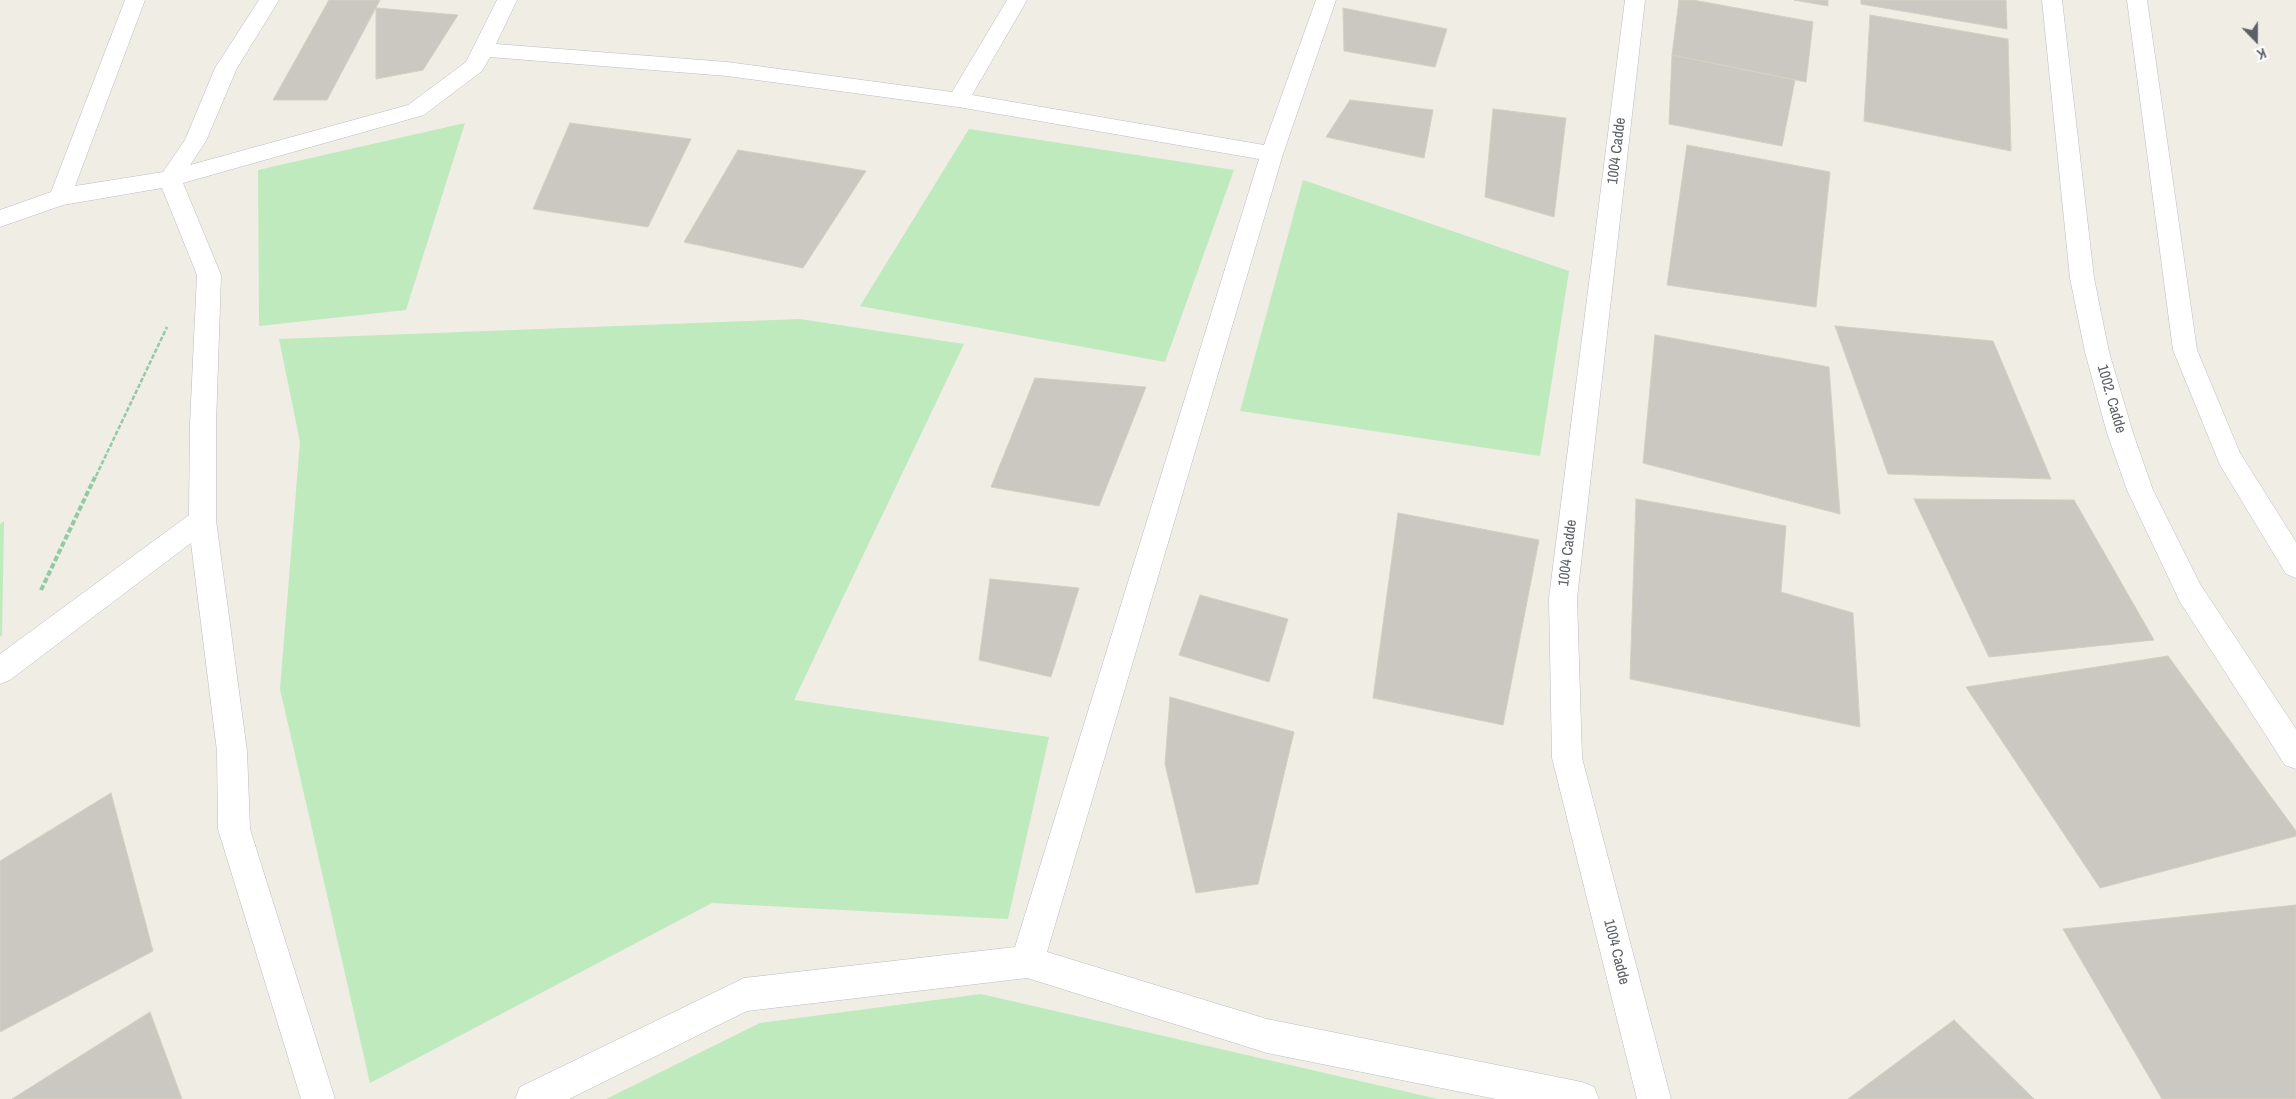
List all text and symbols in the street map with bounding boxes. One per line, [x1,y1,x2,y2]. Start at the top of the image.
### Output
north arrow [2231,15,2281,65]
text: K [2254,44,2269,64]
street label: 1004 Cadde [1604,117,1630,185]
street label: 1002. Cadde [2093,363,2129,435]
street label: 1004 Cadde [1555,519,1581,587]
street label: 1004 Cadde [1599,917,1633,987]

